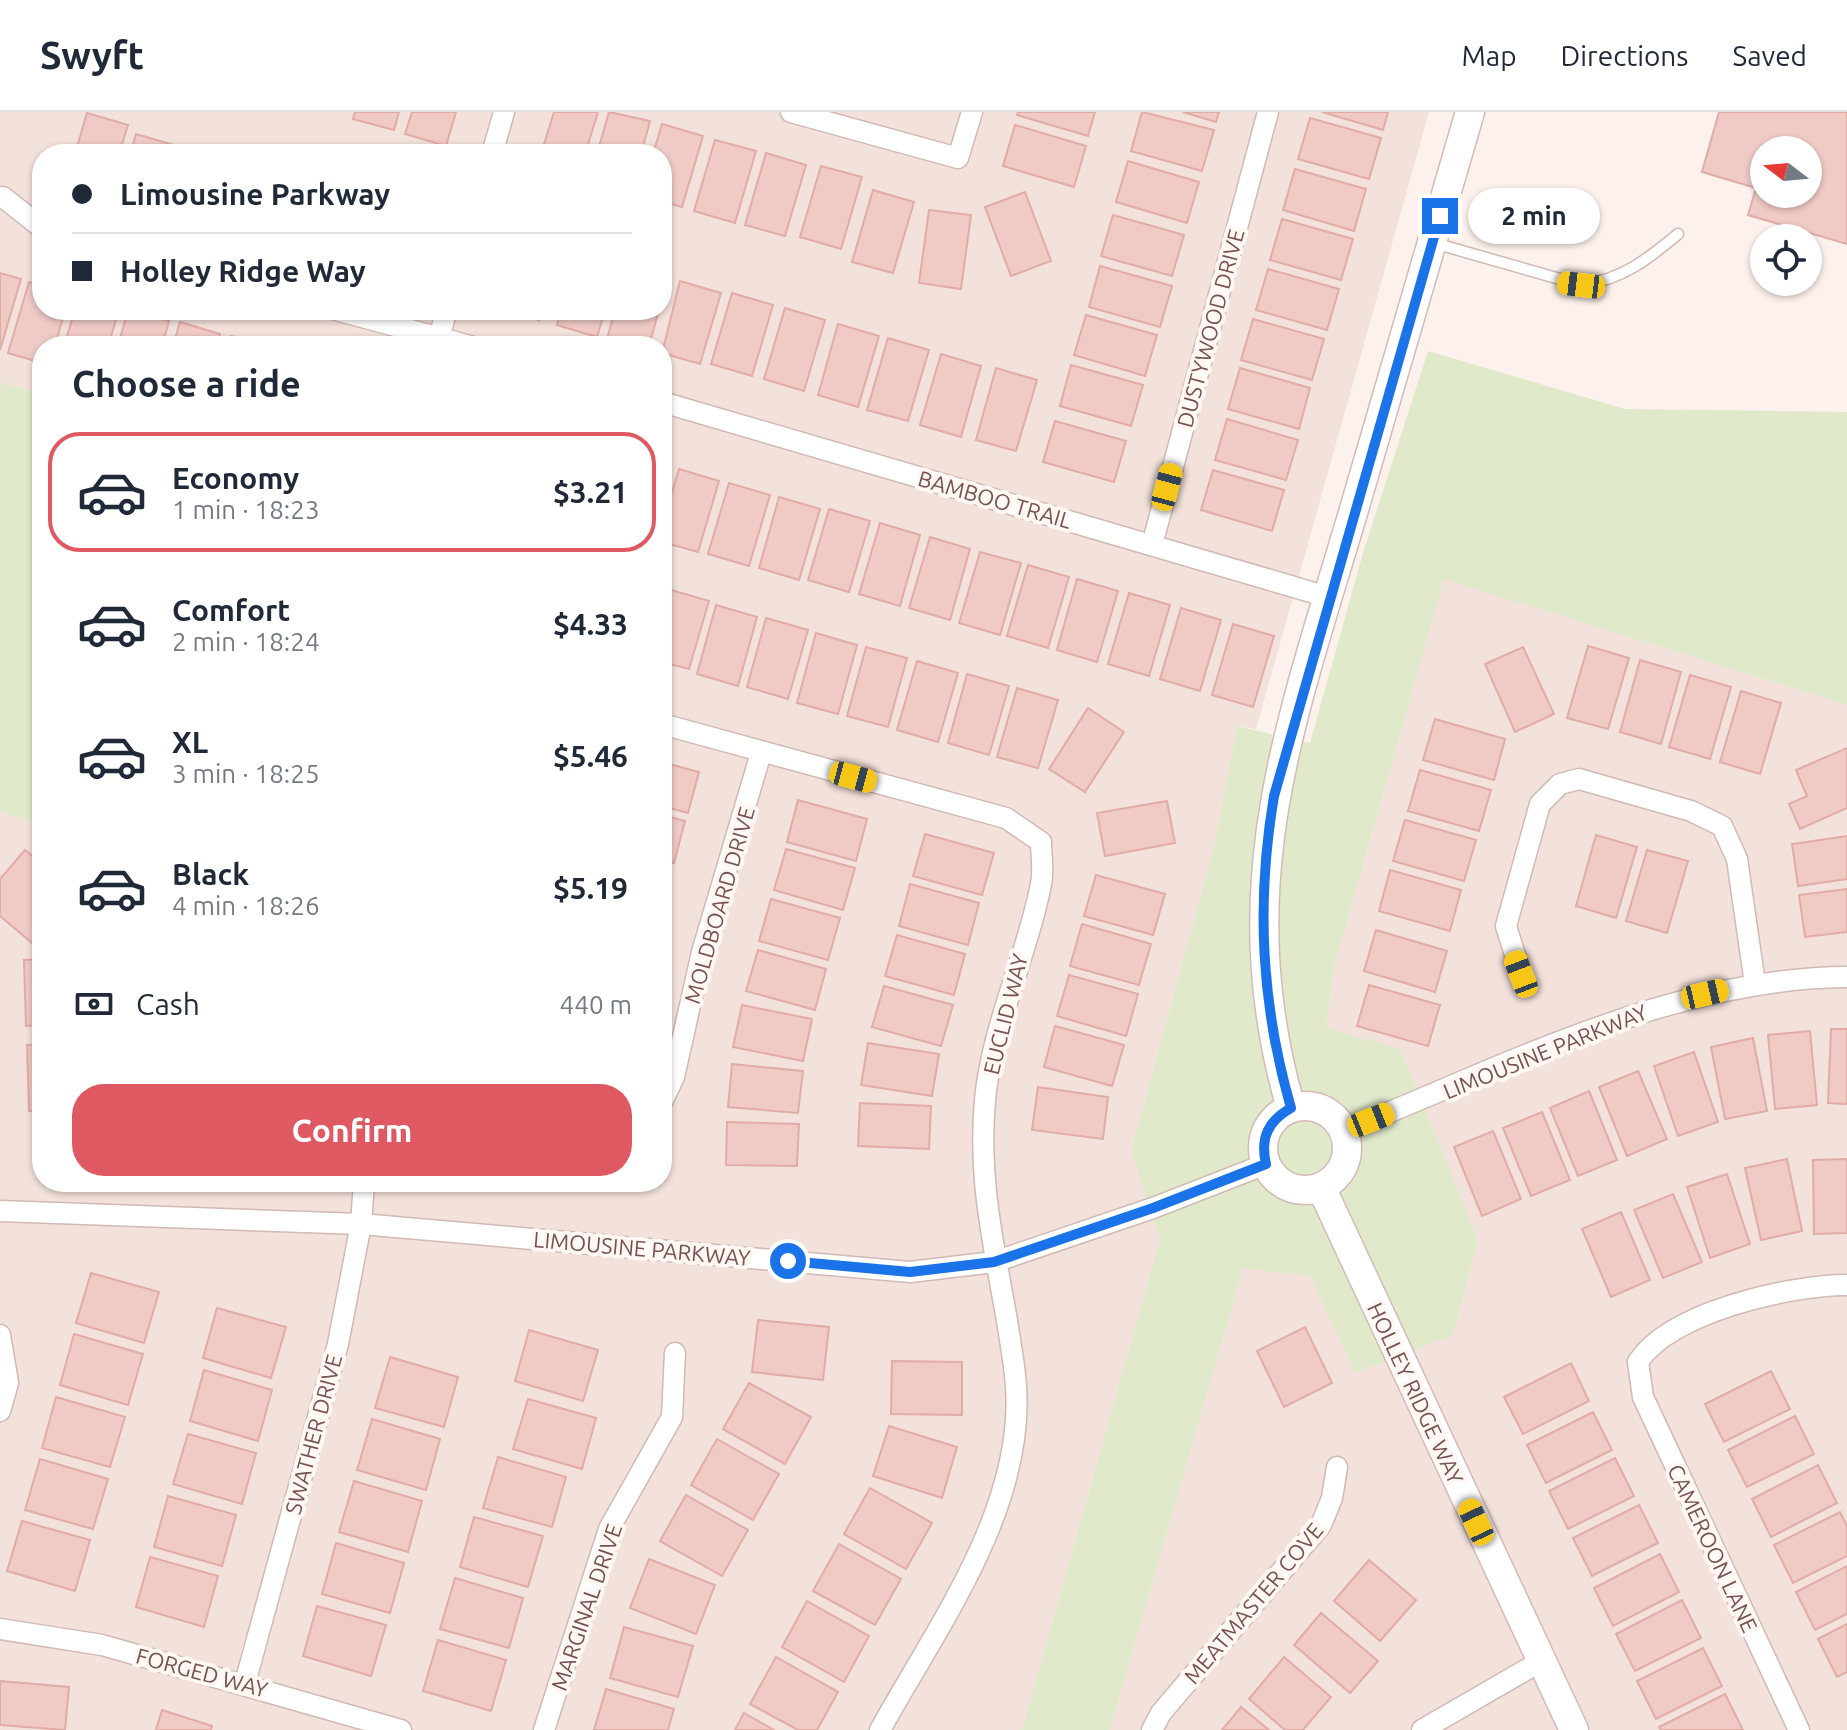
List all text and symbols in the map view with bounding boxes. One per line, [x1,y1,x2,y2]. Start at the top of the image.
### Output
text: Swyft [40,34,144,76]
text: Map [1461,40,1517,71]
text: Directions [1561,40,1688,71]
text: Saved [1732,40,1807,71]
north arrow [1750,136,1822,208]
map controls [1750,136,1822,296]
text: Limousine Parkway [120,177,390,211]
callout: 2 min [1468,188,1600,244]
route end [1422,198,1458,234]
text: 2 min [1501,201,1567,230]
button: locate [1750,224,1822,296]
street label: DUSTYWOOD DRIVE [1171,226,1249,430]
text: Holley Ridge Way [120,254,366,288]
car [1556,270,1606,300]
text: Choose a ride [72,363,301,404]
icon: car [76,456,148,528]
text: Economy [172,461,299,495]
car [1149,461,1185,513]
street label: BAMBOO TRAIL [916,465,1074,533]
text: $3.21 [553,475,628,509]
text: 1 min · 18:23 [172,495,320,524]
icon: car [76,588,148,660]
text: Comfort [172,593,290,627]
text: $4.33 [553,607,628,641]
text: 2 min · 18:24 [172,627,320,656]
icon: car [76,720,148,792]
text: XL [172,725,208,759]
text: $5.46 [553,739,628,773]
text: 3 min · 18:25 [172,759,320,788]
car [827,759,879,795]
street label: MOLDBOARD DRIVE [679,804,759,1006]
icon: car [76,852,148,924]
text: Black [172,857,249,891]
text: $5.19 [553,871,628,905]
text: 4 min · 18:26 [172,891,320,920]
car [1501,947,1541,1001]
street label: EUCLID WAY [978,951,1032,1077]
car [1679,977,1731,1011]
icon: cash [72,982,116,1026]
text: Cash [136,987,200,1021]
text: 440 m [560,990,632,1019]
street label: LIMOUSINE PARKWAY [1439,999,1651,1103]
button: Confirm [72,1084,632,1176]
car [1344,1100,1398,1140]
street label: LIMOUSINE PARKWAY [532,1226,752,1270]
route start [770,1243,806,1279]
street label: HOLLEY RIDGE WAY [1363,1298,1469,1488]
street label: SWATHER DRIVE [280,1351,346,1517]
street label: CAMEROON LANE [1663,1460,1763,1636]
car [1455,1495,1497,1549]
street label: MEATMASTER COVE [1178,1518,1328,1688]
street label: MARGINAL DRIVE [546,1520,626,1694]
street label: FORGED WAY [133,1642,271,1702]

